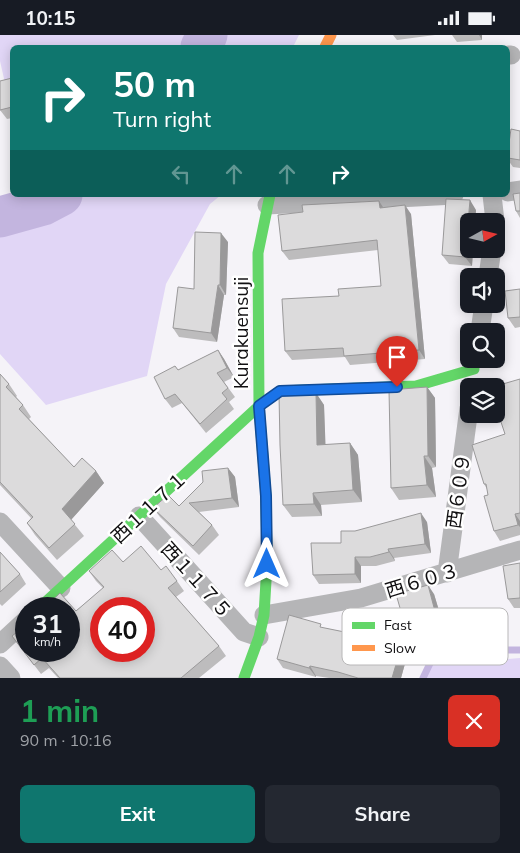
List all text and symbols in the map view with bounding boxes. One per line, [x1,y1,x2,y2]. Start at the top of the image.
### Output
text: 10:15 [25,6,75,30]
text: 50 m [113,62,196,106]
icon: right [30,65,95,130]
text: Turn right [113,105,211,133]
icon: left [167,160,195,188]
icon: ahead [220,160,248,188]
icon: ahead [273,160,301,188]
icon: right [326,160,354,188]
north arrow [460,213,505,257]
map controls [460,213,505,423]
button: sound [460,268,505,313]
street label: Kurakuensuji [229,277,253,389]
button: search [460,323,505,368]
pin [376,336,418,387]
icon: arrive [383,343,411,371]
button: layers [460,378,505,423]
street label: 西６０９ [441,452,475,530]
street label: 西１１７１ [106,466,192,548]
street label: 西１１７５ [156,537,238,623]
position arrow [240,537,292,589]
street label: 西６０３ [382,557,462,603]
speed limit sign: 40 [90,597,155,662]
text: 31 [32,608,63,639]
legend [342,608,508,665]
text: Fast [384,616,412,634]
text: km/h [34,634,61,649]
text: Slow [384,639,416,657]
text: 1 min [20,692,99,730]
button: close [448,695,500,747]
text: 90 m · 10:16 [20,730,112,750]
button: Exit [20,785,255,843]
button: Share [265,785,500,843]

